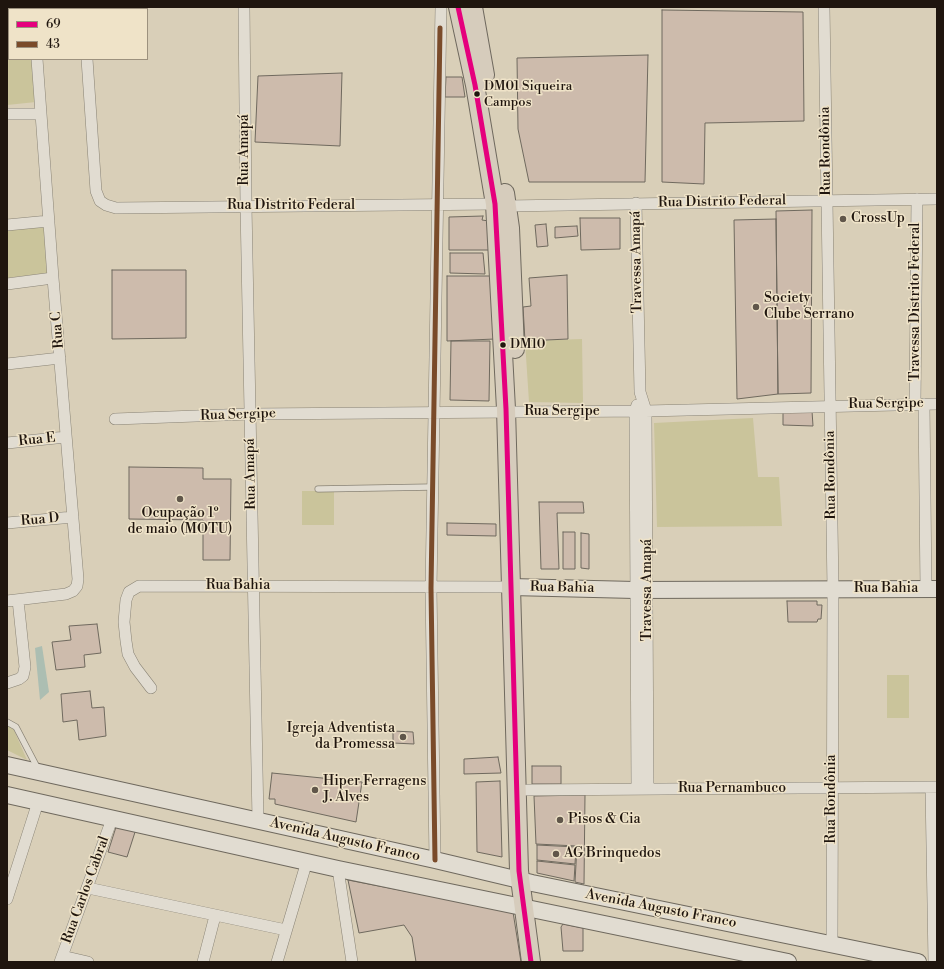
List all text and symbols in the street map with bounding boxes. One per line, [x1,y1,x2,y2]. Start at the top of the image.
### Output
legend [8,8,148,60]
text: 69 [46,17,61,32]
text: 43 [46,37,60,52]
place label: DM01 Siqueira Campos [484,79,572,110]
marker: DM01 Siqueira Campos [472,89,482,99]
street label: Rua Rondônia [817,106,835,196]
street label: Rua Amapá [237,114,253,186]
street label: Rua Distrito Federal [658,192,786,212]
street label: Rua Distrito Federal [227,198,355,214]
street label: Travessa Amapá [628,211,646,313]
place label: CrossUp [851,211,905,227]
marker: CrossUp [838,214,848,224]
street label: Travessa Distrito Federal [908,223,924,381]
place label: Society Clube Serrano [764,291,854,324]
marker: Society Clube Serrano [751,302,761,312]
street label: Rua C [48,311,68,349]
place label: DM10 [510,337,545,353]
marker: DM10 [498,340,508,350]
street label: Rua Sergipe [848,395,924,413]
street label: Rua Sergipe [524,404,600,420]
street label: Rua Sergipe [200,405,276,425]
street label: Rua E [18,430,56,450]
street label: Rua Rondônia [822,430,840,520]
street label: Rua Amapá [242,438,260,510]
marker: Ocupação 1º de maio (MOTU) [175,494,185,504]
place label: Ocupação 1º de maio (MOTU) [128,506,232,538]
street label: Rua D [20,510,60,530]
street label: Travessa Amapá [640,539,656,641]
street label: Rua Bahia [206,578,270,594]
street label: Rua Bahia [530,579,594,597]
street label: Rua Bahia [854,581,918,597]
place label: Igreja Adventista da Promessa [287,721,395,754]
marker: Igreja Adventista da Promessa [398,732,408,742]
street label: Rua Rondônia [824,754,840,844]
place label: Hiper Ferragens J. Alves [323,774,426,806]
street label: Rua Pernambuco [678,781,786,797]
marker: Hiper Ferragens J. Alves [310,785,320,795]
place label: Pisos & Cia [568,812,641,828]
street label: Avenida Augusto Franco [268,815,422,865]
marker: Pisos & Cia [555,815,565,825]
street label: Rua Carlos Cabral [59,834,113,946]
place label: AG Brinquedos [564,846,661,862]
marker: AG Brinquedos [551,849,561,859]
street label: Avenida Augusto Franco [584,886,738,932]

